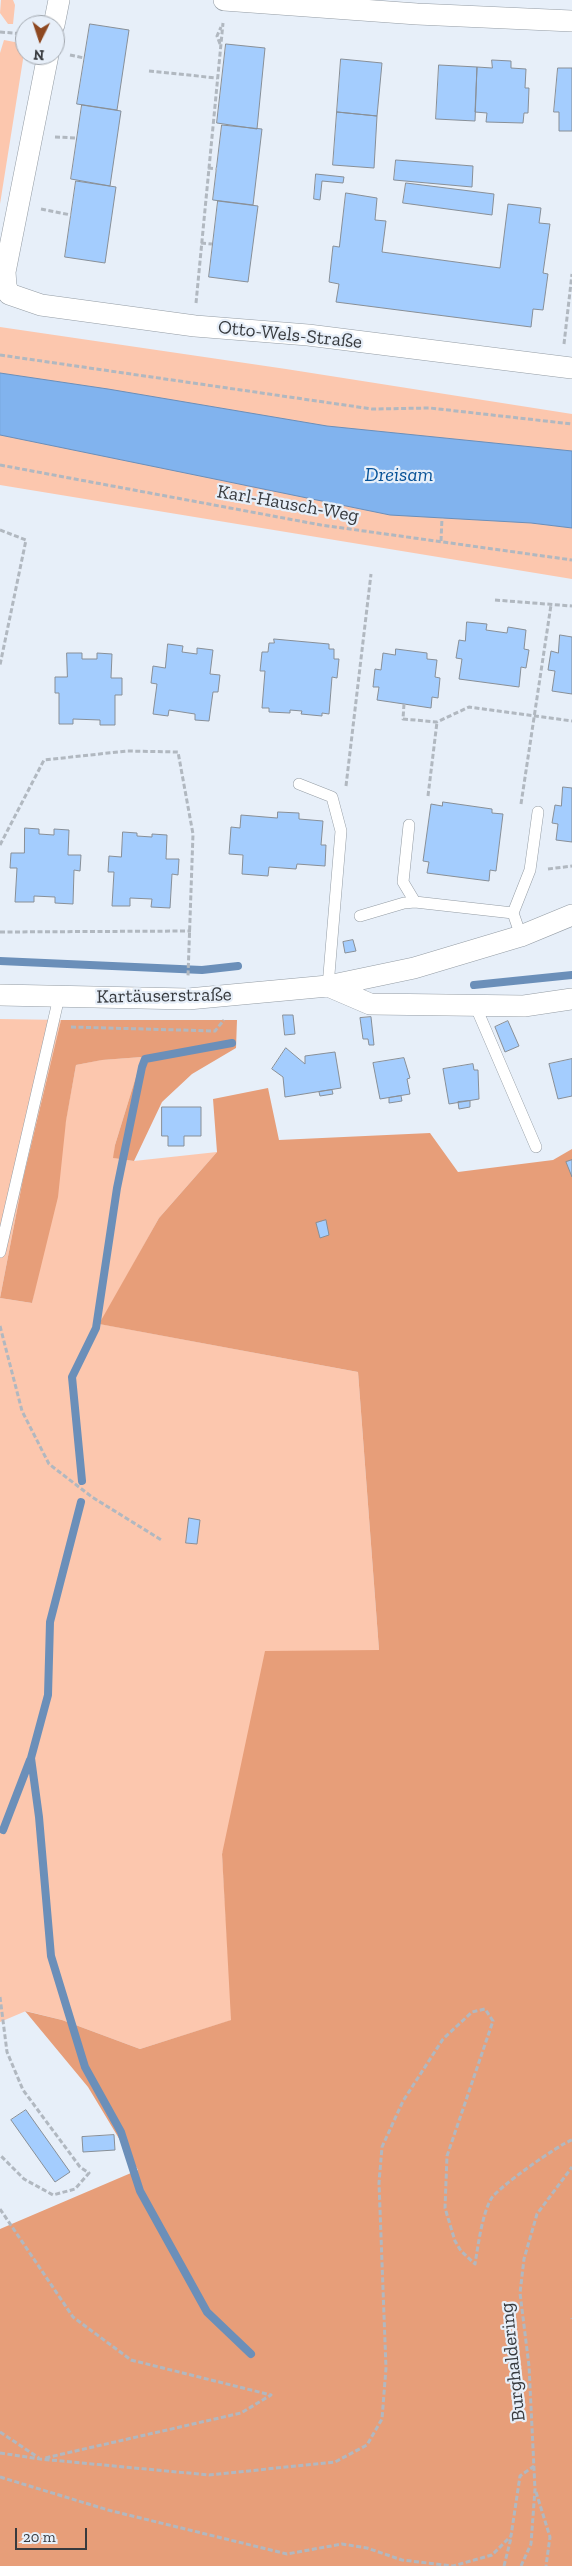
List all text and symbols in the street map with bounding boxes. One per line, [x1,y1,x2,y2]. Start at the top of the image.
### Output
north arrow [15,15,65,65]
text: N [33,46,45,63]
street label: Otto-Wels-Straße [217,316,363,354]
water label: Dreisam [365,463,433,487]
street label: Karl-Hausch-Weg [215,480,361,528]
street label: Kartäuserstraße [96,983,232,1009]
street label: Burghaldering [495,2301,531,2423]
scale bar [18,2518,90,2550]
text: 20 m [23,2528,56,2546]

